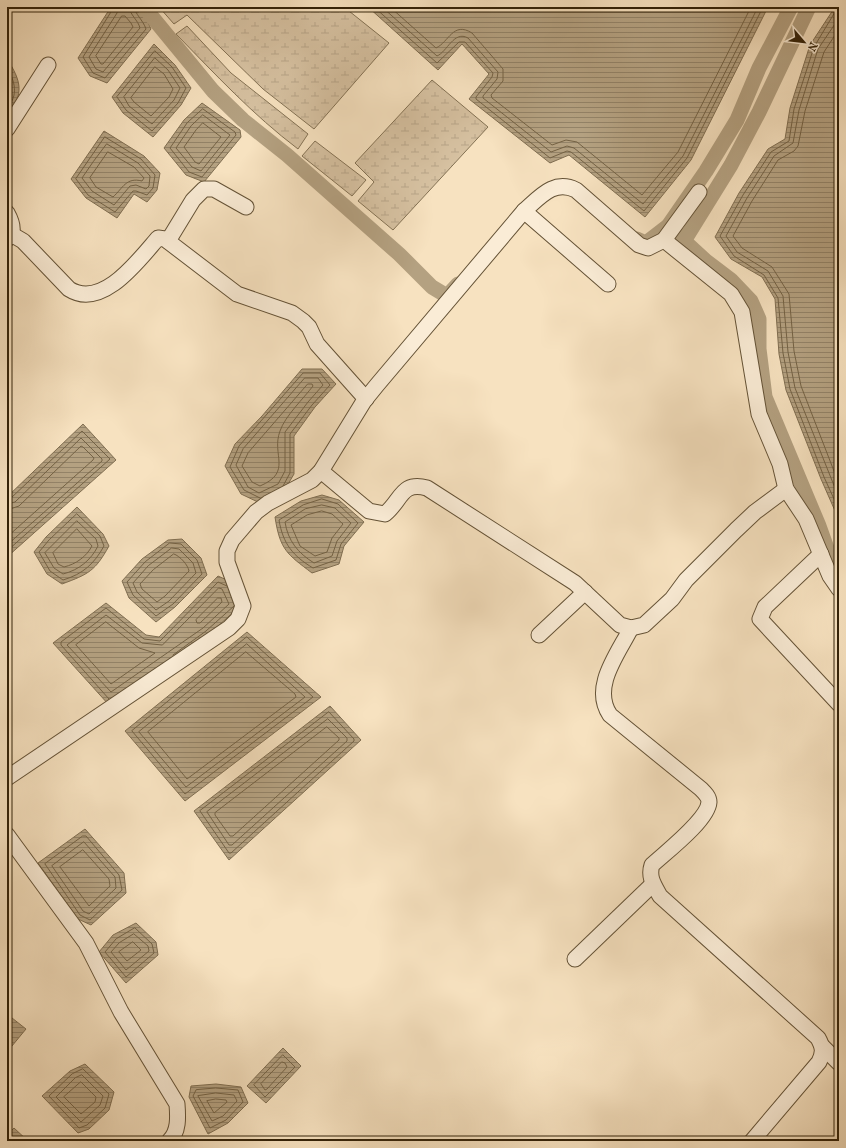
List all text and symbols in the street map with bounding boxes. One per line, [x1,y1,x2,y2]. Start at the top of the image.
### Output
north arrow [784,22,824,62]
text: N [804,40,820,54]

